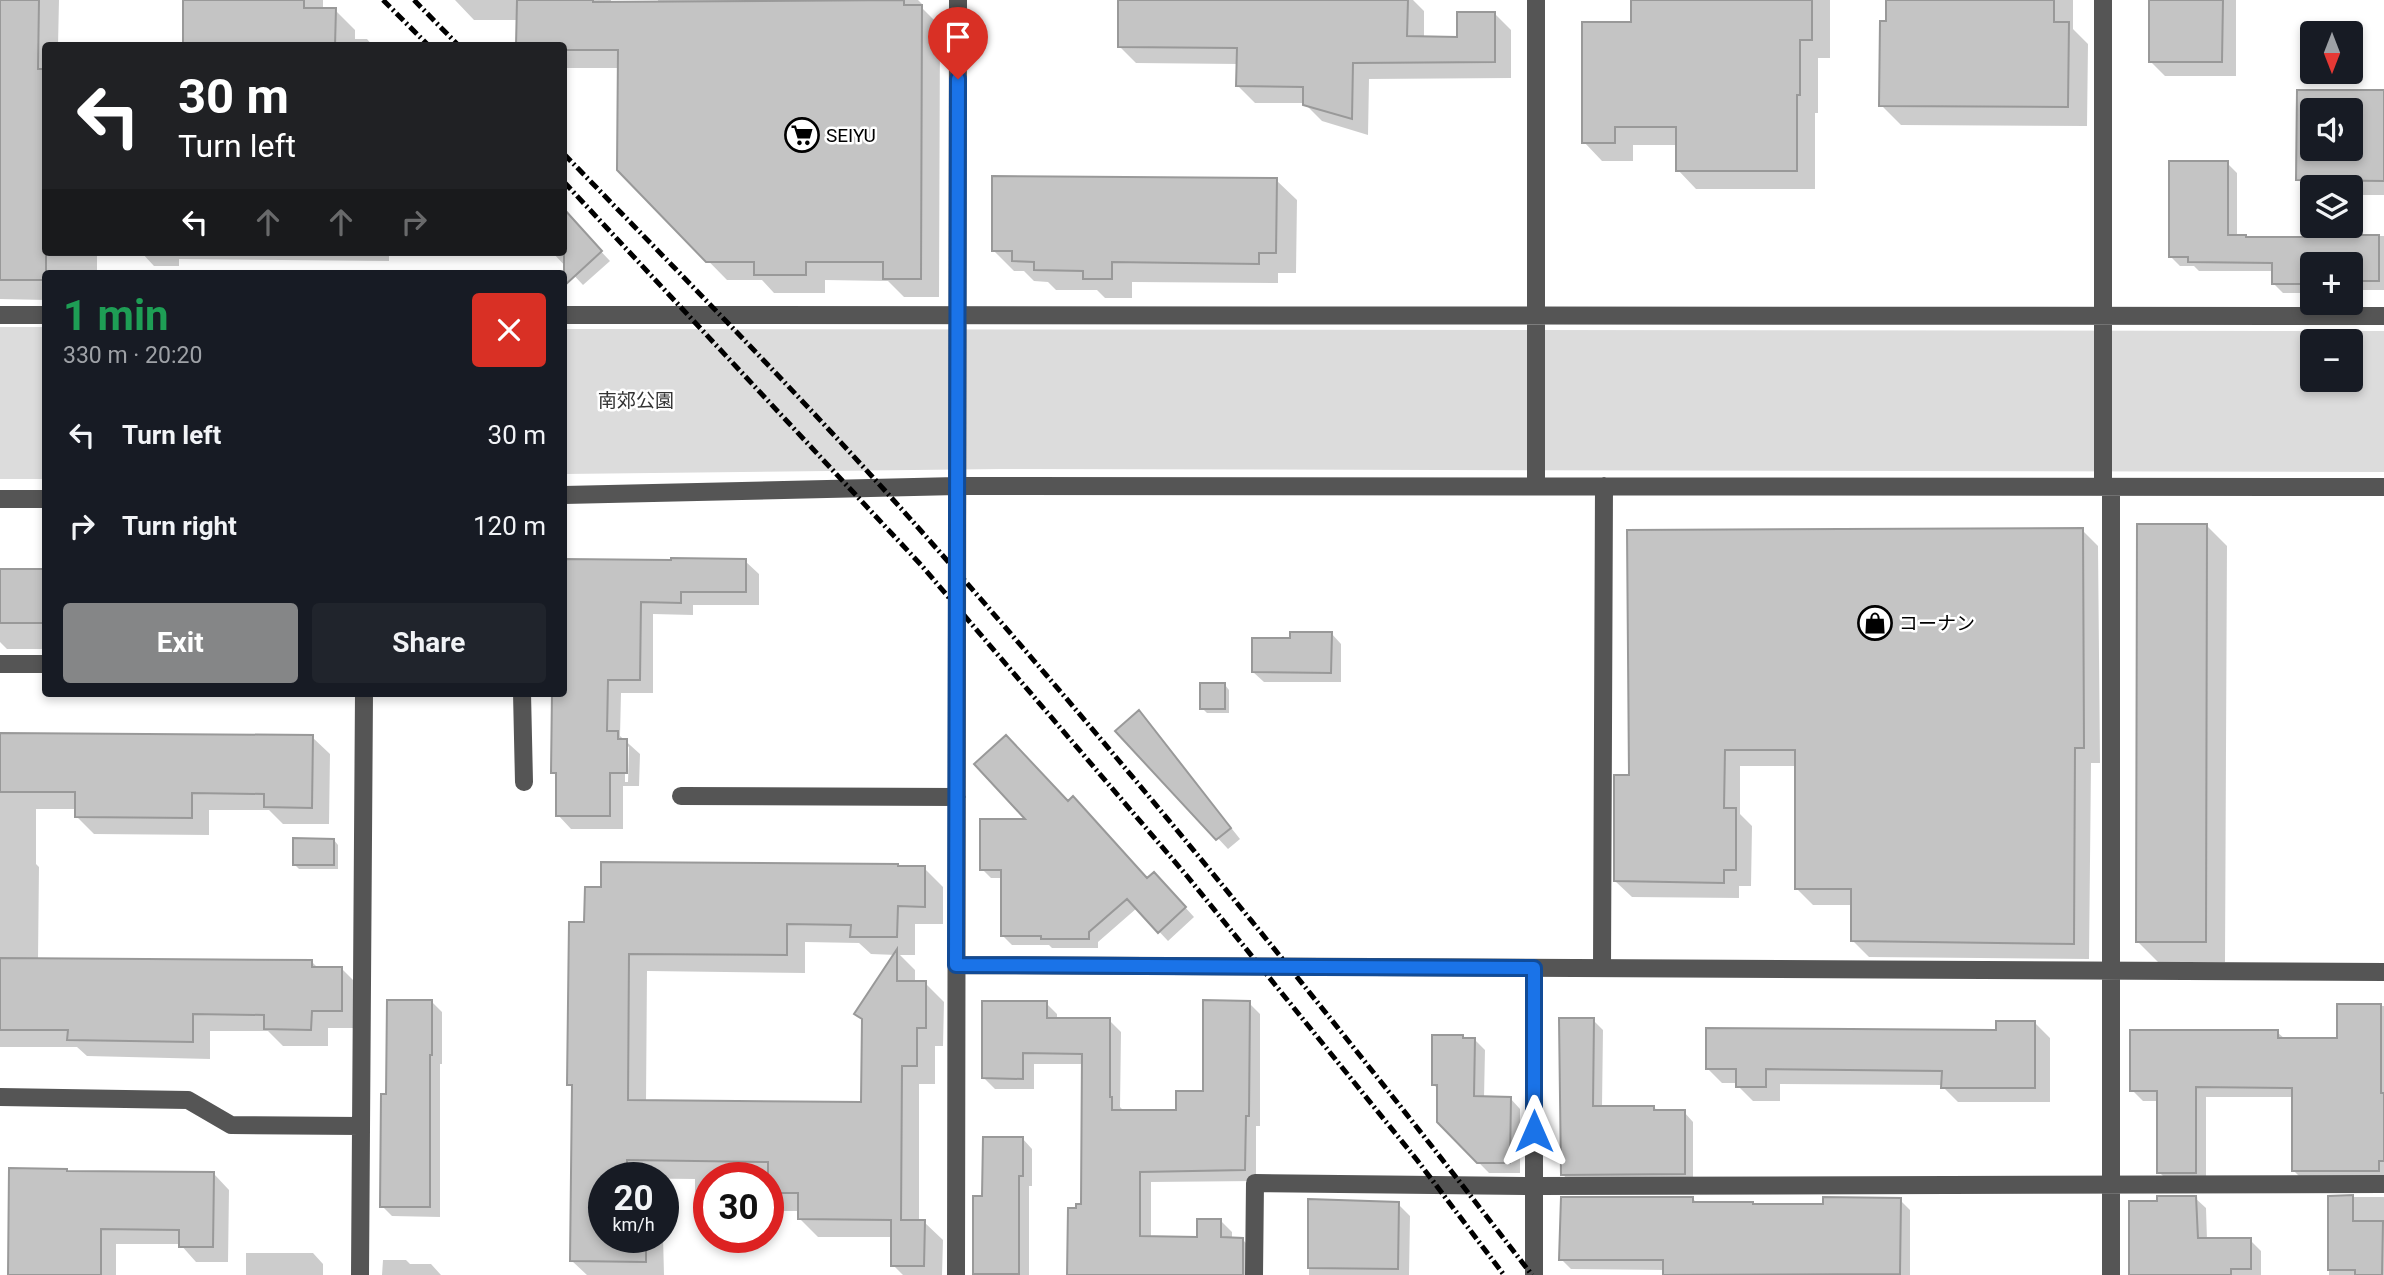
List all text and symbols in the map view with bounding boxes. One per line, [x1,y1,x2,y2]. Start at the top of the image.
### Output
pin [928,7,988,79]
icon: arrive [939,18,977,56]
north arrow [2300,21,2362,84]
map controls [2300,21,2363,392]
text: 30 m [178,68,289,125]
icon: left [63,70,154,161]
button: sound [2300,98,2363,161]
supermarket icon: SEIYU [783,116,821,154]
place label: SEIYU [826,124,876,147]
text: Turn left [178,127,296,165]
button: layers [2300,175,2363,238]
icon: left [176,203,214,241]
icon: ahead [249,203,287,241]
icon: ahead [322,203,360,241]
icon: right [395,203,433,241]
button: + [2300,252,2363,315]
text: 1 min [63,291,169,340]
button: close [472,293,546,367]
button: − [2300,329,2363,392]
text: 330 m · 20:20 [63,342,202,369]
park label: 南郊公園 [598,389,674,412]
icon: left [63,416,101,454]
text: Turn left [122,420,221,450]
text: 30 m [488,420,546,450]
icon: right [63,507,101,545]
text: Turn right [122,511,237,541]
text: 120 m [473,511,546,541]
button: Exit [63,603,298,683]
button: Share [312,603,546,683]
shop icon: コーナン [1856,604,1894,642]
place label: コーナン [1899,612,1975,635]
position arrow [1497,1094,1571,1168]
speed limit sign: 30 [693,1162,784,1253]
text: 20 [613,1178,654,1219]
text: km/h [612,1214,655,1235]

